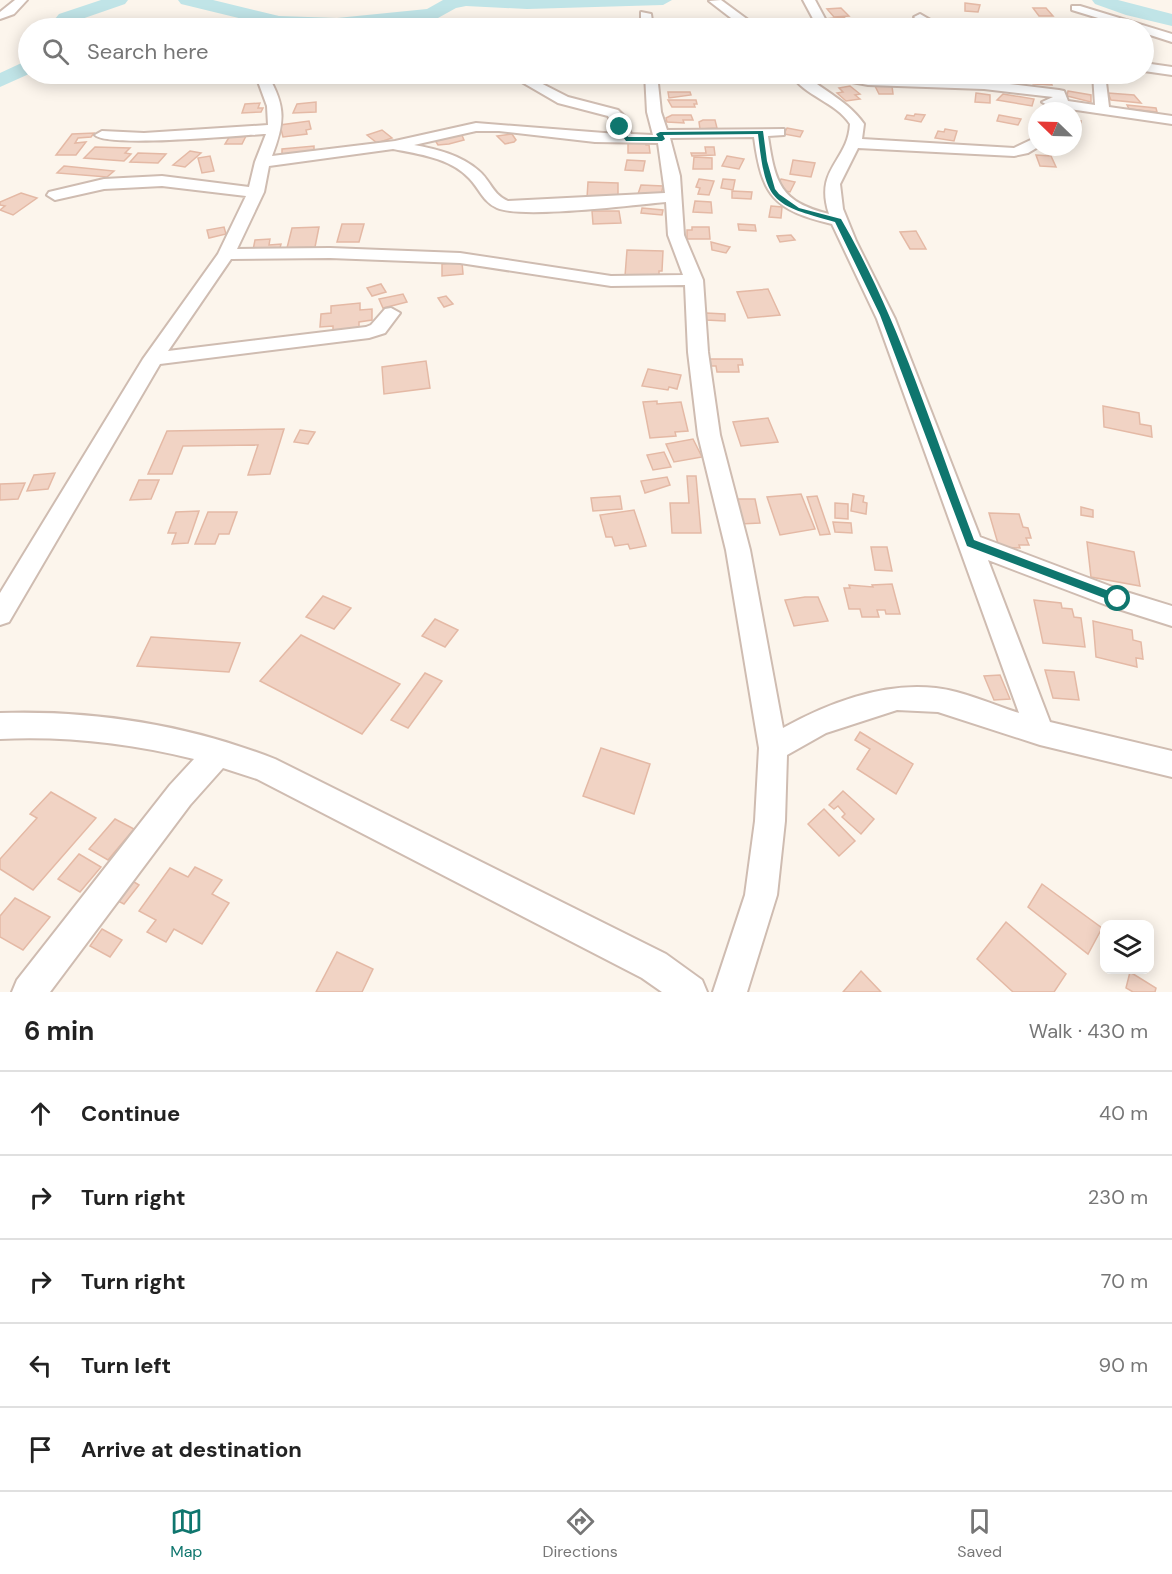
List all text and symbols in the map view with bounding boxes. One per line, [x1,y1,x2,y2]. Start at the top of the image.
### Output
search box [18,18,1154,84]
icon: search [39,35,72,68]
text: Search here [87,37,208,66]
north arrow [1028,102,1082,156]
route end [606,113,632,139]
route start [1104,585,1130,611]
map controls [1100,920,1154,974]
button: layers [1100,920,1154,974]
text: 6 min [24,1014,94,1048]
text: Walk · 430 m [1029,1018,1148,1044]
icon: ahead [24,1097,57,1130]
text: Continue [81,1099,180,1128]
text: 40 m [1099,1100,1148,1126]
icon: right [24,1181,57,1214]
text: Turn right [81,1183,186,1212]
text: 230 m [1088,1184,1148,1210]
icon: right [24,1265,57,1298]
text: Turn right [81,1267,186,1296]
text: 70 m [1101,1268,1148,1294]
icon: left [24,1349,57,1382]
text: Turn left [81,1351,171,1380]
text: 90 m [1099,1352,1148,1378]
icon: arrive [24,1433,57,1466]
text: Arrive at destination [81,1435,302,1464]
tab: Map [170,1505,203,1562]
tab: Directions [542,1505,618,1562]
tab: Saved [957,1505,1002,1562]

